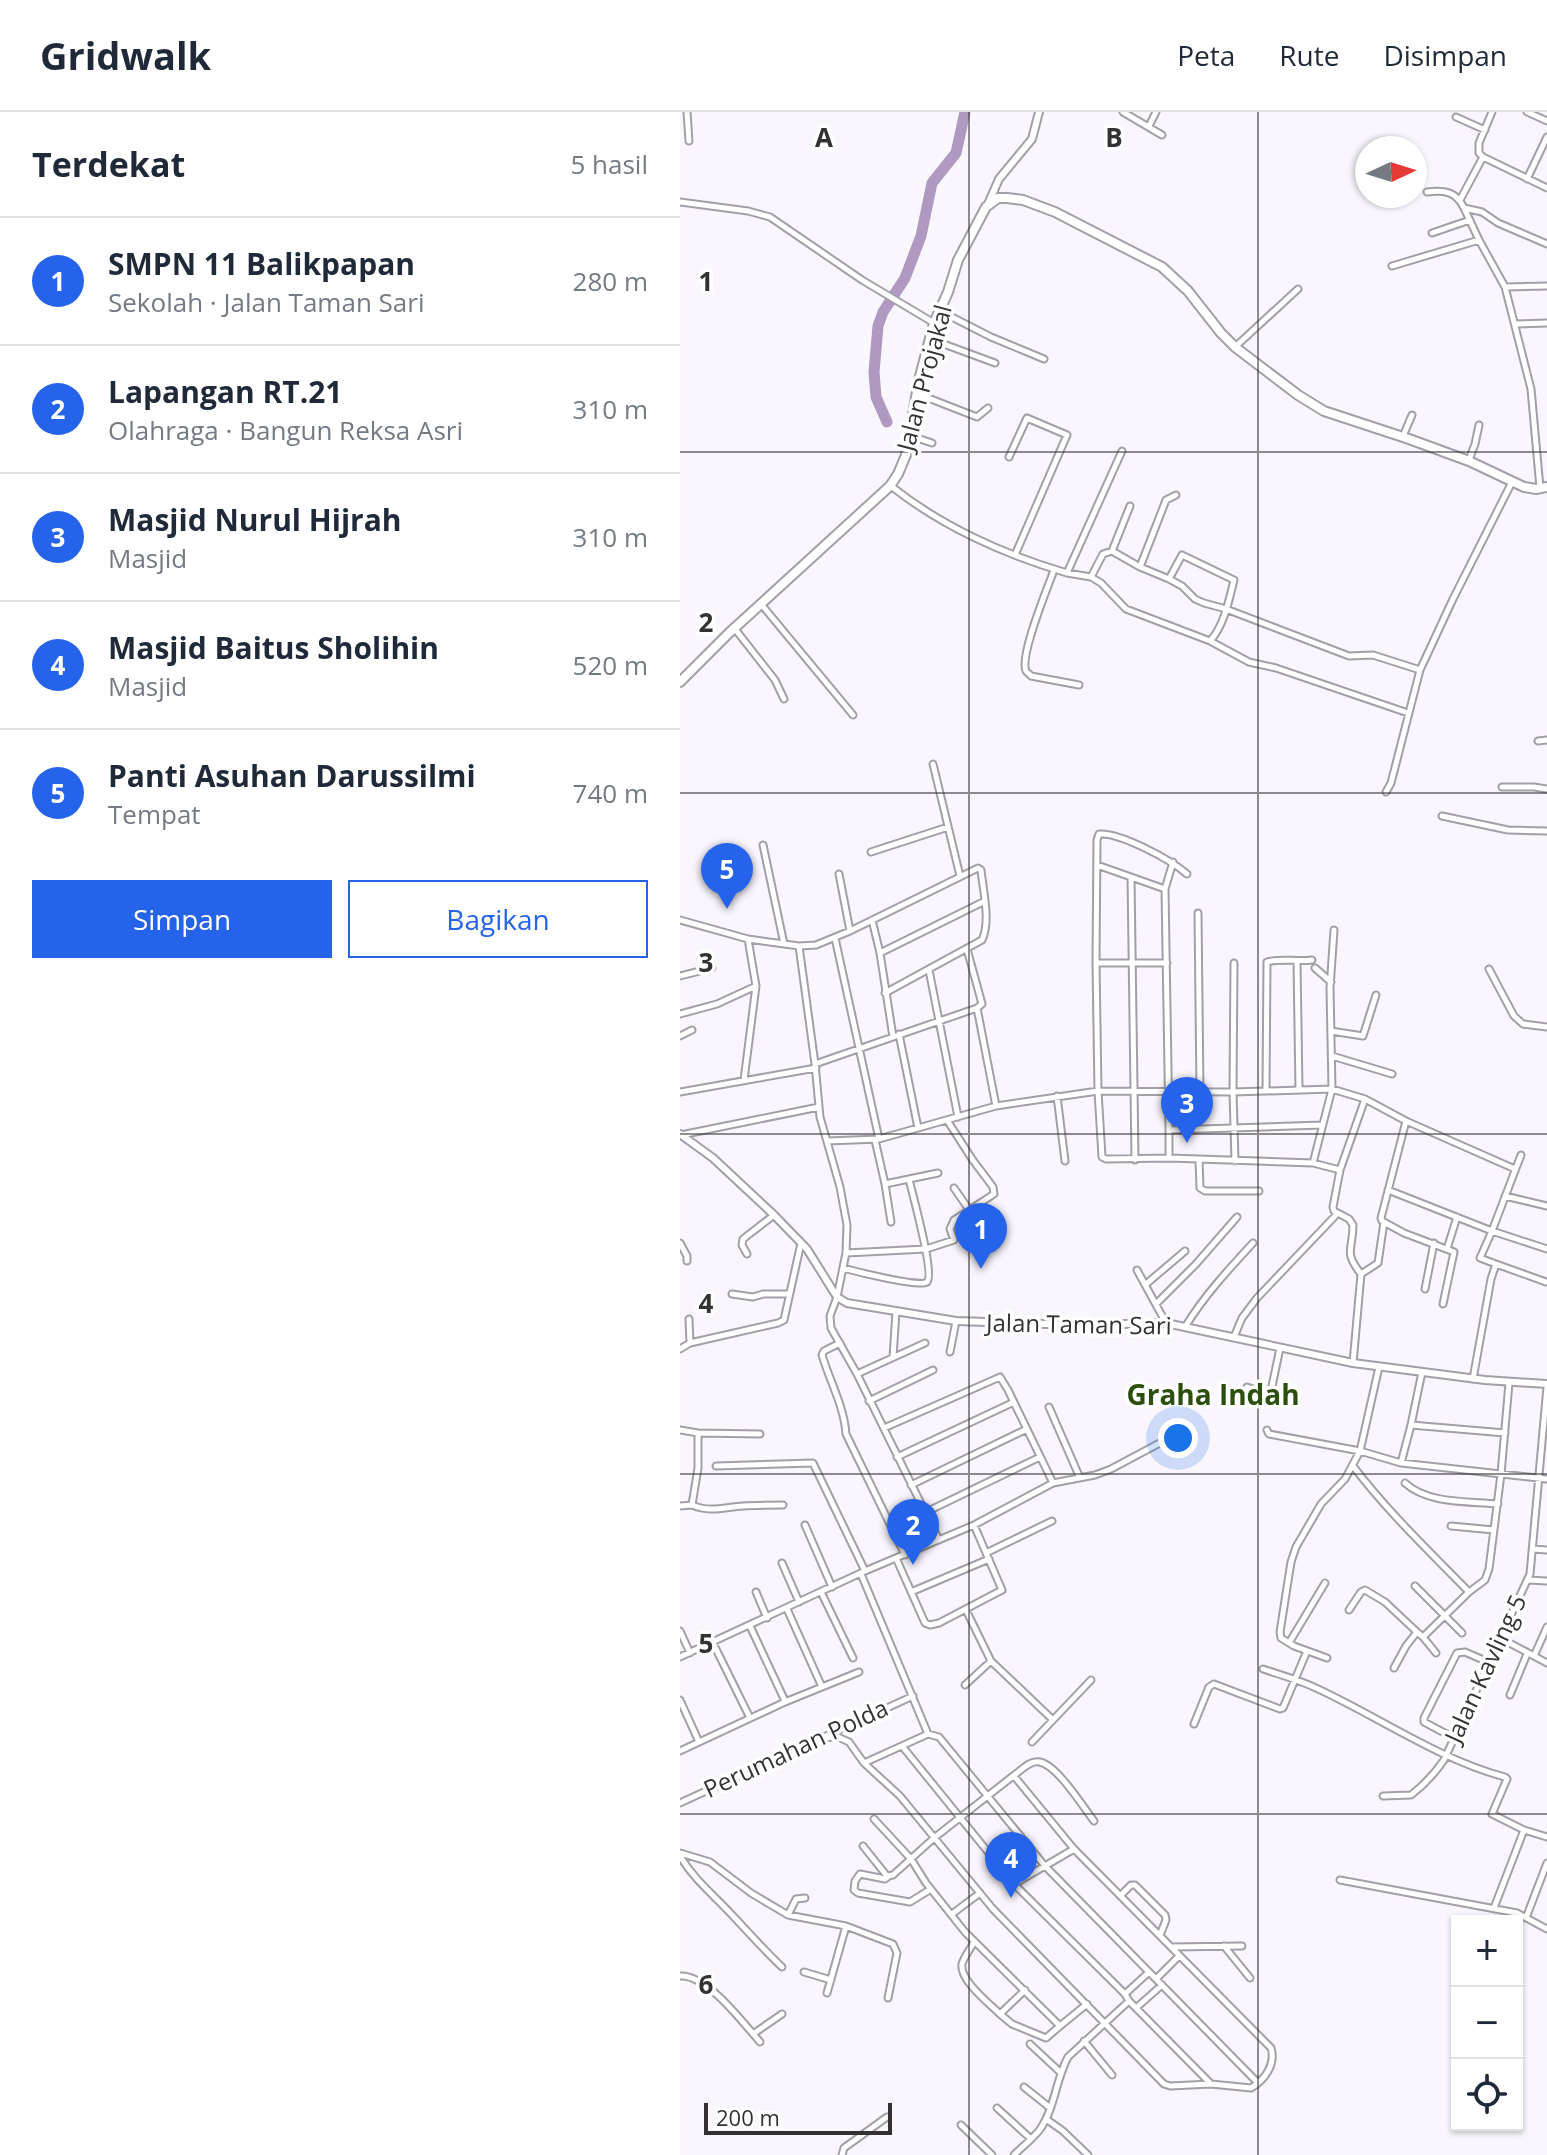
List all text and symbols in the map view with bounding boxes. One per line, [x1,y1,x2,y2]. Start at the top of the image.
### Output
text: Gridwalk [40,29,211,81]
text: Peta [1177,36,1235,74]
text: Rute [1279,36,1339,74]
text: Disimpan [1383,36,1507,74]
text: A [815,119,833,155]
text: B [1105,119,1123,155]
north arrow [1355,136,1427,208]
text: Terdekat [32,141,185,187]
text: 5 hasil [570,146,648,182]
text: SMPN 11 Balikpapan [108,243,415,284]
text: 1 [51,263,65,299]
text: 280 m [573,263,648,299]
text: 1 [699,263,713,299]
text: Sekolah · Jalan Taman Sari [108,284,424,320]
street label: Jalan Projakal [888,301,959,456]
text: Lapangan RT.21 [108,371,343,412]
text: 2 [51,391,65,427]
text: 310 m [573,391,648,427]
text: Olahraga · Bangun Reksa Asri [108,412,463,448]
text: Masjid Nurul Hijrah [108,499,402,540]
text: 3 [51,519,65,555]
text: 310 m [573,519,648,555]
text: Masjid [108,540,187,576]
text: 2 [699,604,714,640]
text: Masjid Baitus Sholihin [108,627,439,668]
text: 4 [51,647,65,683]
text: 520 m [573,647,648,683]
text: Masjid [108,668,187,704]
text: Panti Asuhan Darussilmi [108,755,476,796]
text: 5 [51,775,65,811]
text: 740 m [573,775,648,811]
text: Tempat [108,796,201,832]
pin: 5 [701,843,753,909]
button: Simpan [32,880,332,958]
button: Bagikan [348,880,648,958]
text: 3 [699,944,713,980]
pin: 3 [1161,1077,1213,1143]
pin: 1 [955,1203,1007,1269]
text: 4 [699,1285,714,1321]
street label: Jalan Taman Sari [984,1305,1172,1342]
district label: Graha Indah [1126,1375,1300,1413]
your location [1158,1418,1198,1458]
pin: 2 [887,1499,939,1565]
street label: Jalan Kavling 5 [1435,1589,1533,1750]
text: 5 [699,1625,713,1661]
street label: Perumahan Polda [698,1690,893,1805]
pin: 4 [985,1832,1037,1898]
map controls [1451,1915,1523,2131]
button: + [1451,1915,1523,1987]
text: 6 [699,1966,714,2002]
button: − [1451,1987,1523,2059]
button: locate [1451,2059,1523,2131]
scale bar [704,2099,892,2135]
text: 200 m [716,2102,780,2132]

